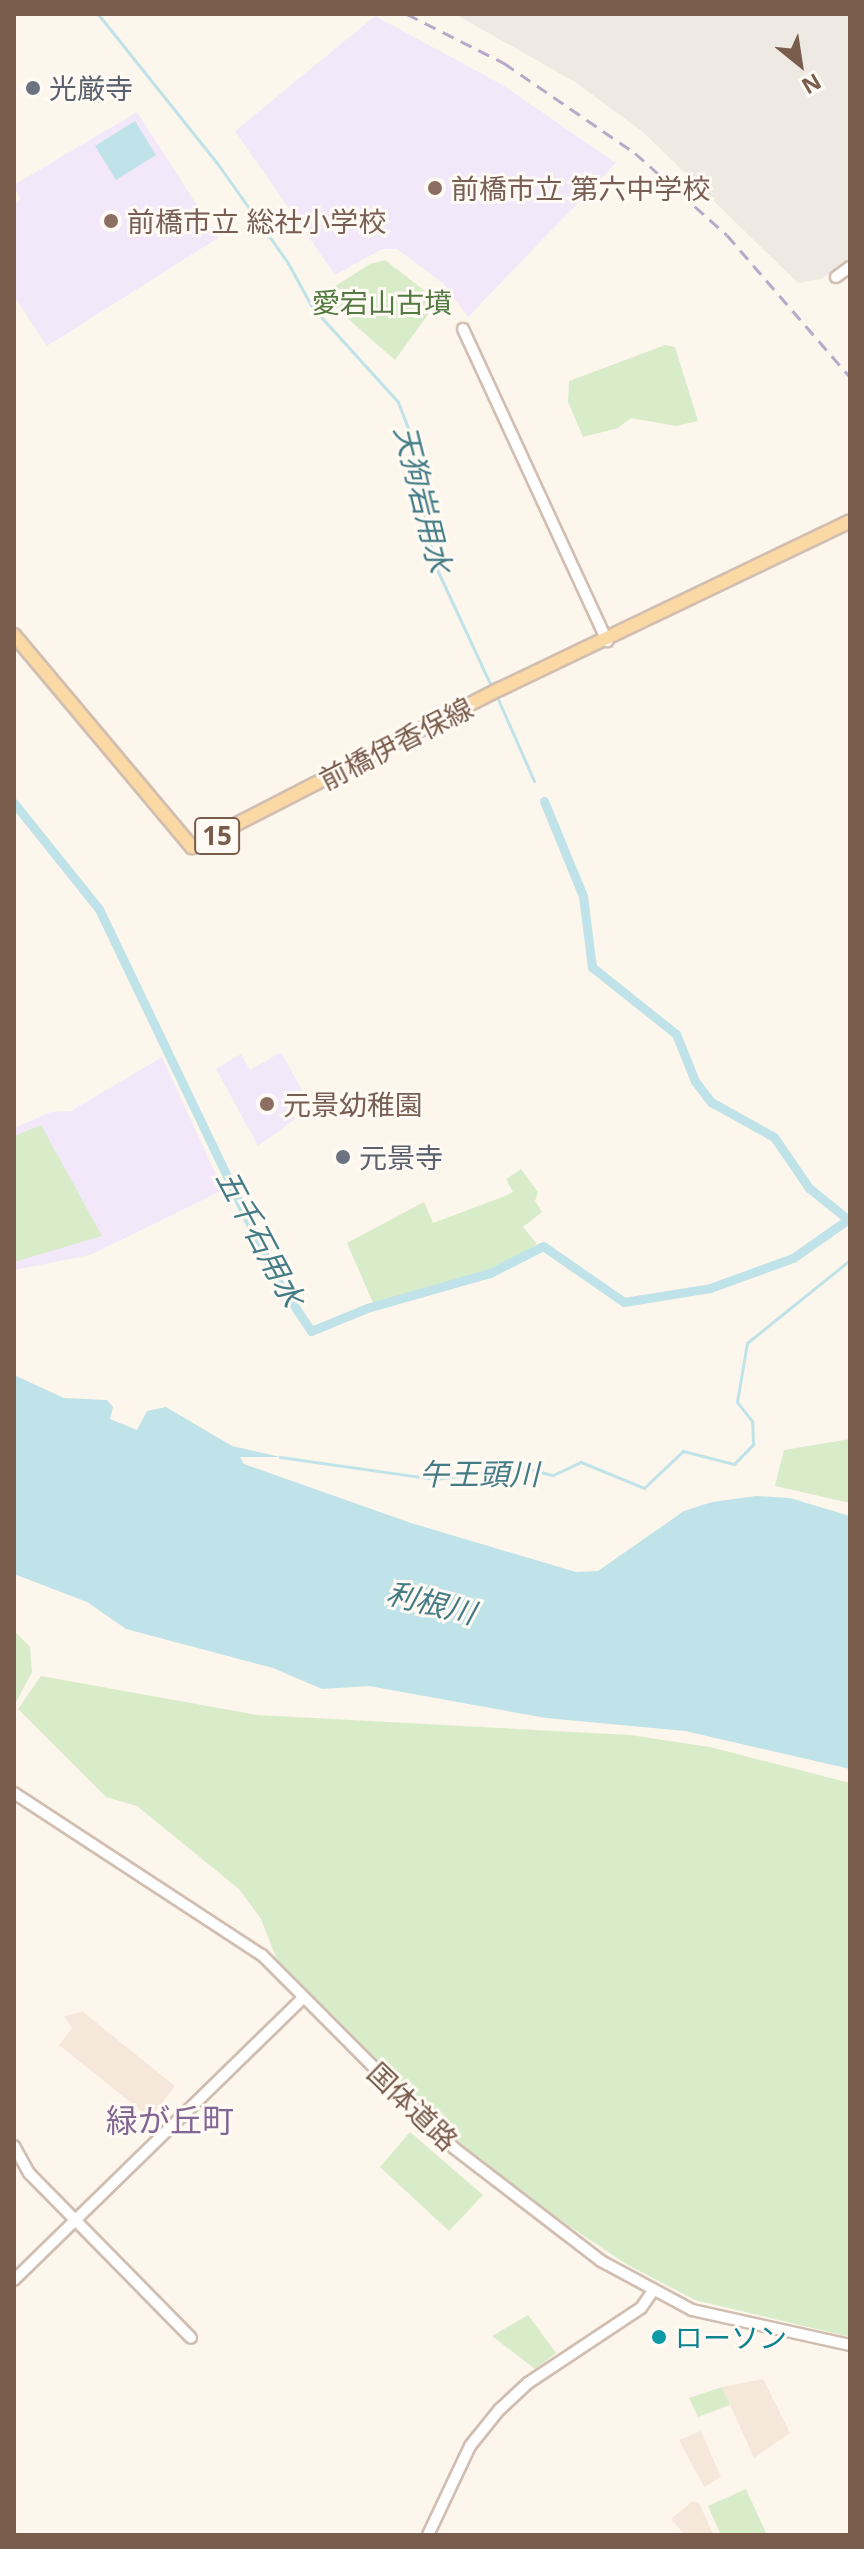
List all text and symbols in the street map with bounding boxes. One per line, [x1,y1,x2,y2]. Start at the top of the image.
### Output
north arrow [760,24,840,104]
text: N [797,67,827,102]
place label: 光厳寺 [49,71,133,105]
marker: 光厳寺 [24,79,42,97]
place label: 前橋市立 第六中学校 [451,171,710,205]
marker: 前橋市立 第六中学校 [426,179,444,197]
place label: 前橋市立 総社小学校 [127,204,386,238]
marker: 前橋市立 総社小学校 [102,212,120,230]
park label: 愛宕山古墳 [312,285,452,319]
water label: 天狗岩用水 [387,422,459,576]
street label: 前橋伊香保線 [314,690,478,796]
road number: 15 [193,814,241,858]
place label: 元景幼稚園 [283,1087,423,1121]
marker: 元景幼稚園 [258,1095,276,1113]
place label: 元景寺 [359,1140,443,1174]
marker: 元景寺 [334,1148,352,1166]
water label: 五千石用水 [209,1163,311,1313]
water label: 午王頭川 [419,1456,539,1492]
water label: 利根川 [383,1575,479,1631]
street label: 国体道路 [361,2055,465,2157]
district label: 緑が丘町 [106,2101,234,2139]
place label: ローソン [675,2320,787,2354]
marker: ローソン [650,2328,668,2346]

